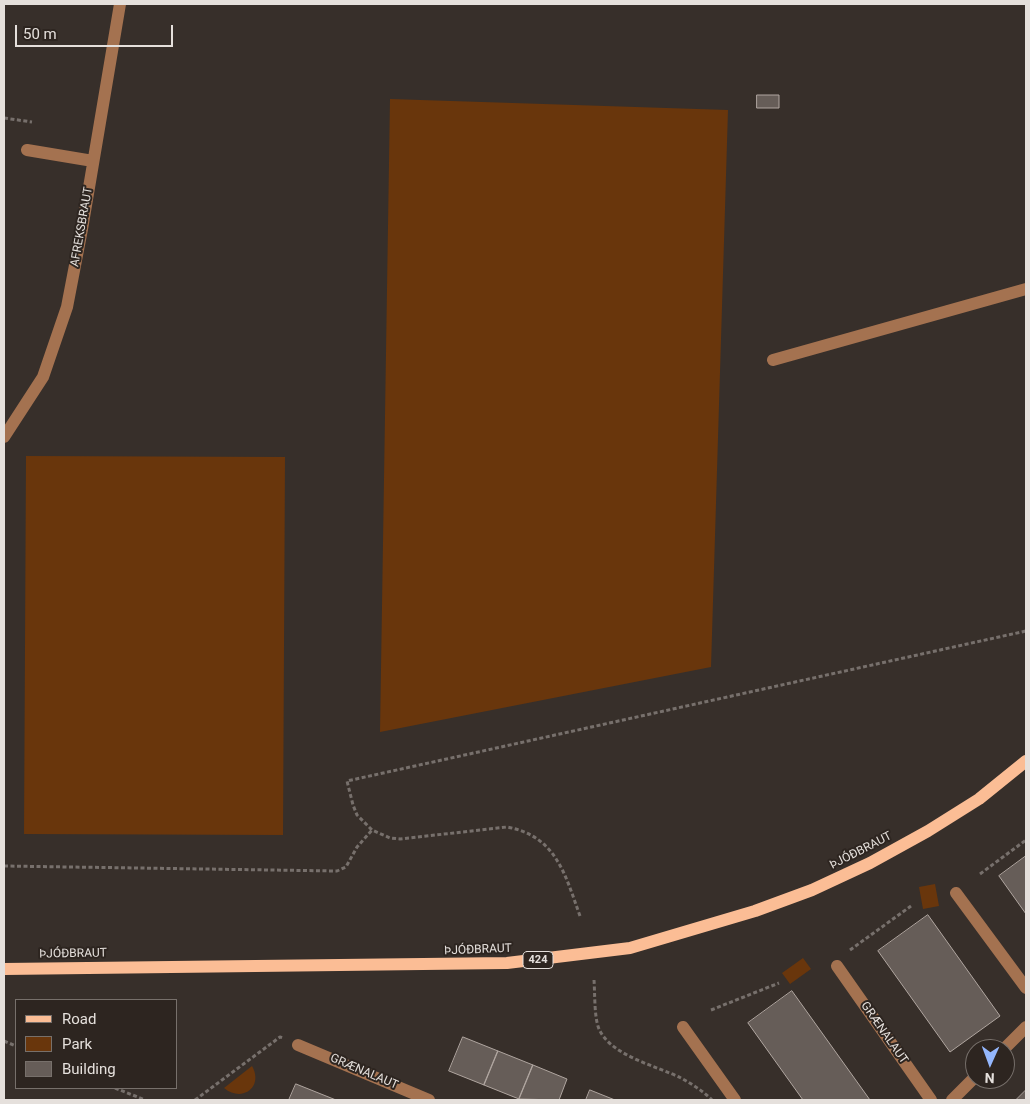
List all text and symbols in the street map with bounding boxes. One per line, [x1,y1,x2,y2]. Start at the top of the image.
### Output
scale bar [18,15,175,47]
text: 50 m [23,25,57,43]
street label: AFREKSBRAUT [68,186,96,268]
street label: ÞJÓÐBRAUT [828,829,894,873]
street label: ÞJÓÐBRAUT [444,942,512,958]
street label: ÞJÓÐBRAUT [39,946,107,962]
road number: 424 [523,952,553,968]
legend [15,999,178,1089]
street label: GRÆNALAUT [857,999,911,1067]
text: Road [62,1010,96,1028]
text: Park [62,1035,92,1053]
north arrow [965,1039,1015,1089]
street label: GRÆNALAUT [328,1051,400,1093]
text: Building [62,1060,116,1078]
text: N [984,1070,995,1086]

